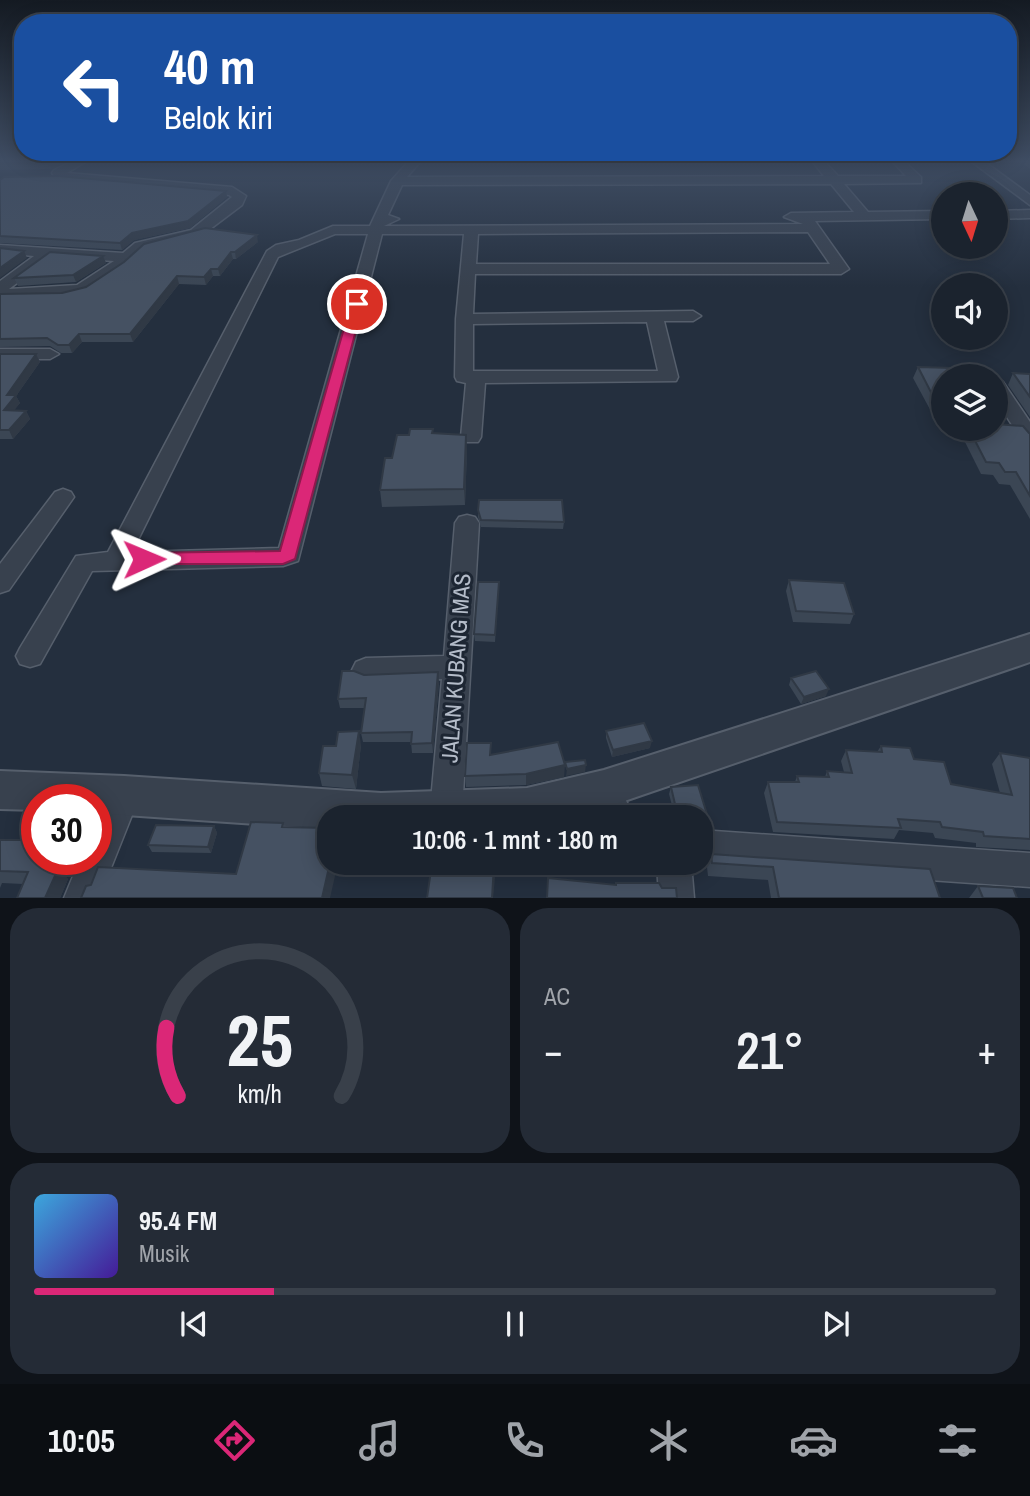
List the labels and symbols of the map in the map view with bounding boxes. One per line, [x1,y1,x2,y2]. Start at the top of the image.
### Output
north arrow [931,182,1008,259]
pin [327,274,387,334]
position arrow [107,522,181,596]
street label: JALAN KUBANG MAS [433,572,478,764]
speed limit sign: 30 [21,784,112,875]

